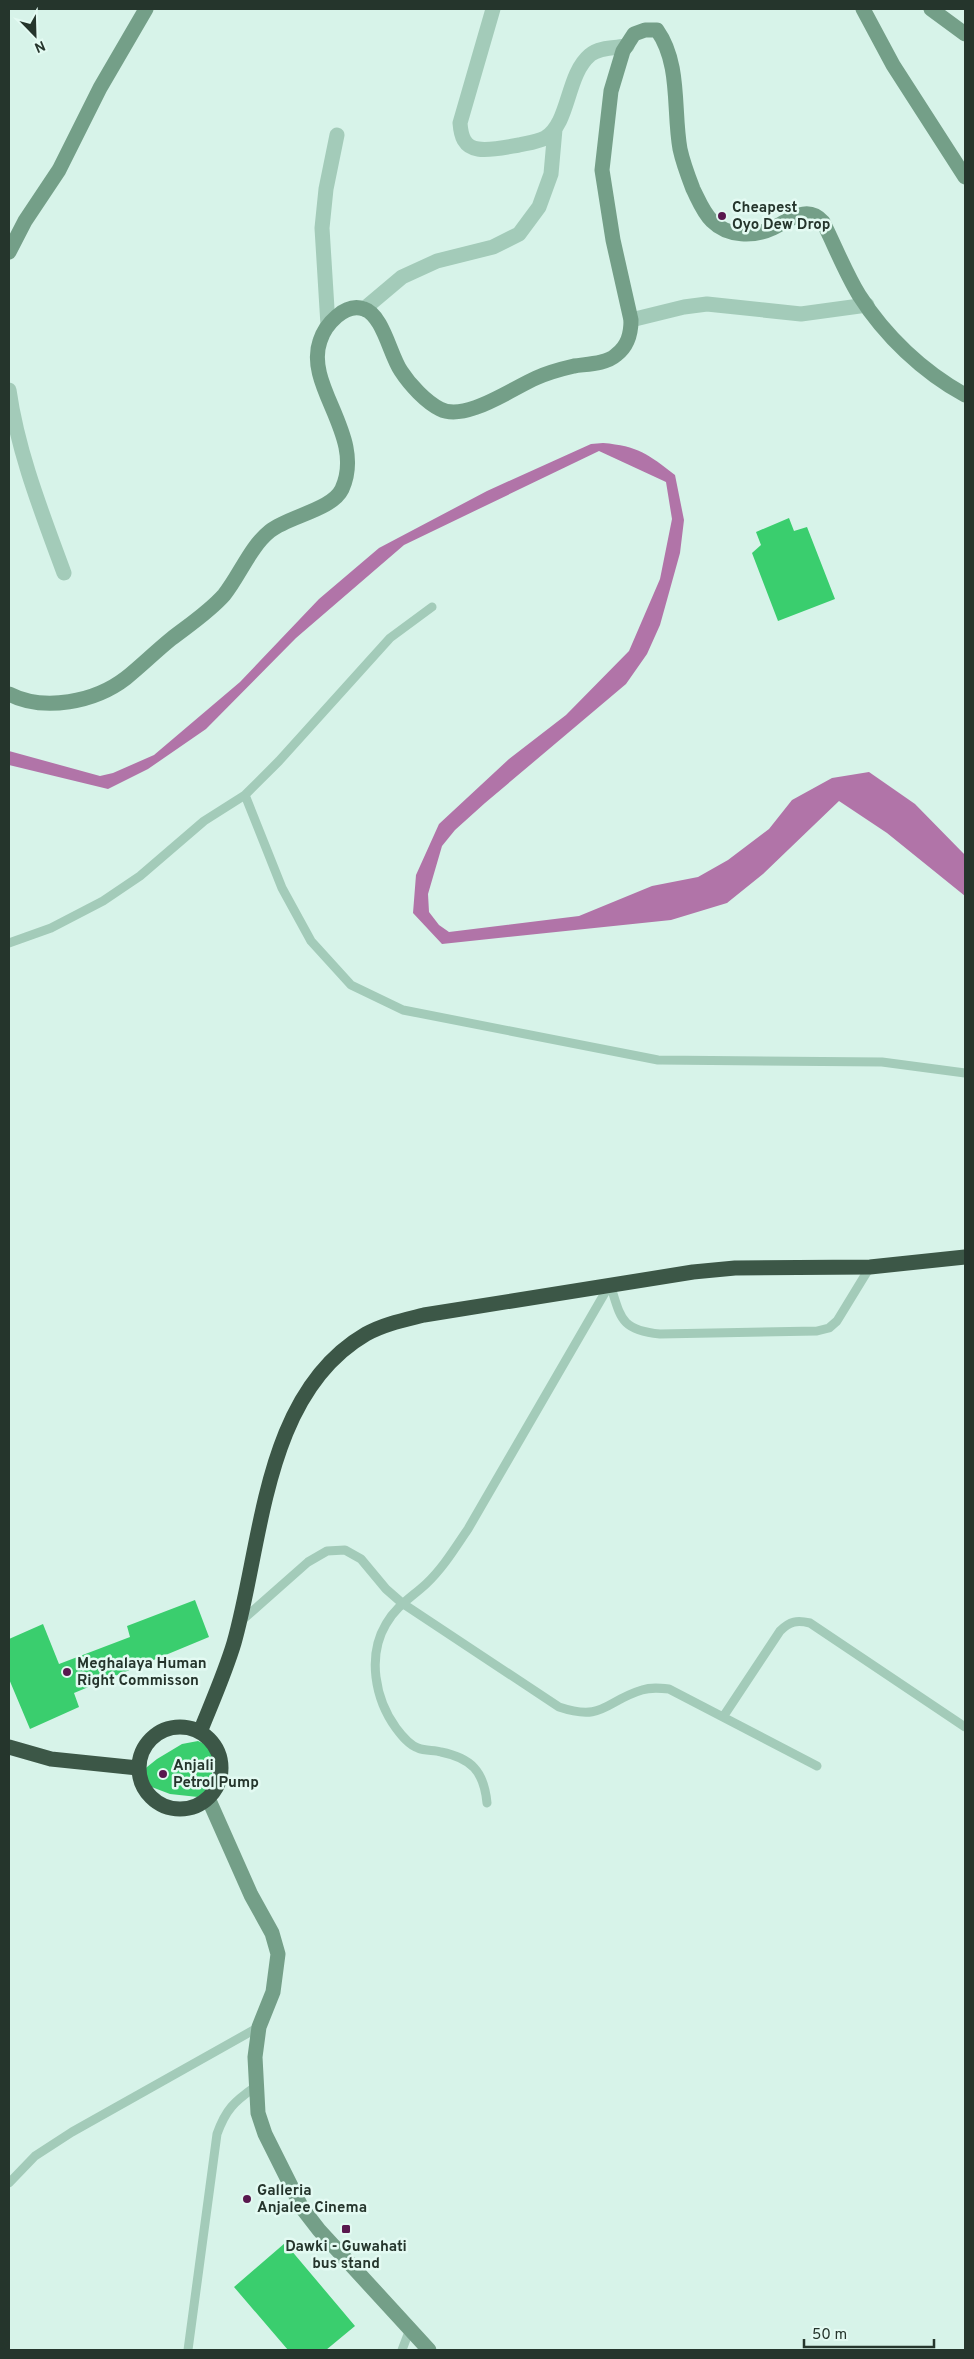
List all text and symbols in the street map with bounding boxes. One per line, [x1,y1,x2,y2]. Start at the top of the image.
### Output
north arrow [10,10,60,60]
text: N [32,36,47,55]
place label: Cheapest Oyo Dew Drop [732,199,830,235]
marker: Cheapest Oyo Dew Drop [716,210,728,222]
place label: Meghalaya Human Right Commisson [77,1655,207,1691]
marker: Meghalaya Human Right Commisson [61,1666,73,1678]
place label: Anjali Petrol Pump [173,1757,259,1793]
marker: Anjali Petrol Pump [157,1768,169,1780]
place label: Galleria Anjalee Cinema [257,2182,367,2218]
marker: Galleria Anjalee Cinema [241,2193,253,2205]
marker: Dawki - Guwahati bus stand [340,2223,352,2235]
place label: Dawki - Guwahati bus stand [285,2238,407,2274]
scale bar [804,2316,934,2348]
text: 50 m [812,2326,847,2345]

